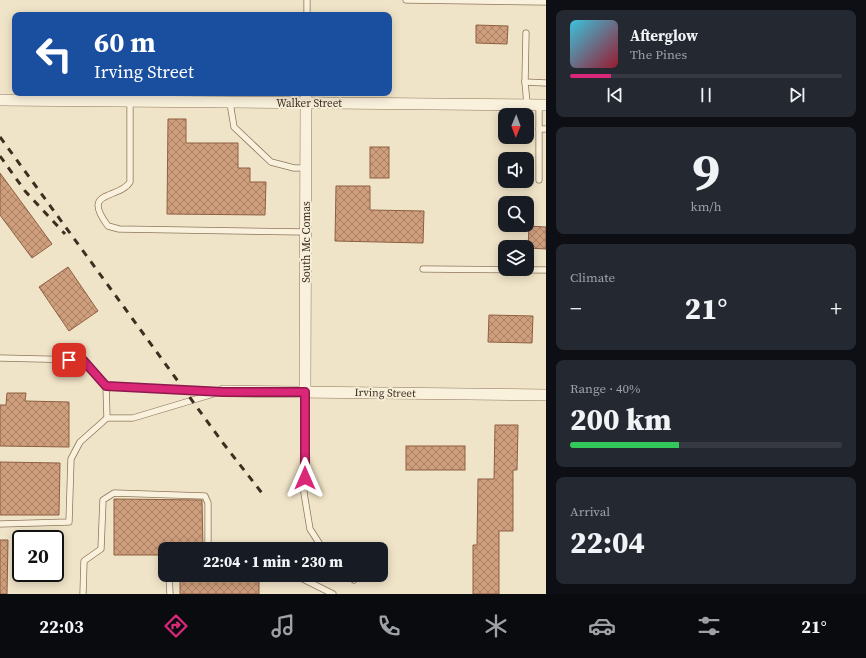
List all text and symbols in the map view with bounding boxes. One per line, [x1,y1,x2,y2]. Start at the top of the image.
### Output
text: 60 m [94,23,156,61]
text: Afterglow [630,25,698,46]
icon: left [28,28,80,80]
text: The Pines [630,46,687,63]
text: Irving Street [94,59,194,84]
icon: previous [604,84,626,106]
icon: pause [695,84,717,106]
icon: next [786,84,808,106]
street label: Walker Street [276,96,342,111]
north arrow [498,108,534,144]
map controls [498,108,534,276]
text: 9 [692,136,720,207]
button: sound [498,152,534,188]
button: search [498,196,534,232]
text: km/h [691,198,721,215]
street label: South Mc Comas [299,201,314,283]
button: layers [498,240,534,276]
text: Climate [570,269,615,286]
text: 21° [685,288,727,329]
text: − [570,293,582,323]
text: + [830,293,842,323]
pin [52,343,86,377]
icon: arrive [58,349,80,371]
text: Range · 40% [570,380,641,397]
street label: Irving Street [354,385,416,401]
text: 200 km [570,399,671,440]
position arrow [284,457,326,499]
text: Arrival [570,503,610,520]
text: 22:04 [570,522,645,563]
speed limit sign: 20 [12,530,64,582]
text: 22:04 · 1 min · 230 m [203,551,343,572]
icon: directions [162,612,190,640]
icon: music [269,612,297,640]
icon: phone [375,612,403,640]
icon: climate [482,612,510,640]
icon: car [588,612,616,640]
icon: filters [695,612,723,640]
text: 22:03 [39,614,84,639]
text: 21° [801,614,827,639]

